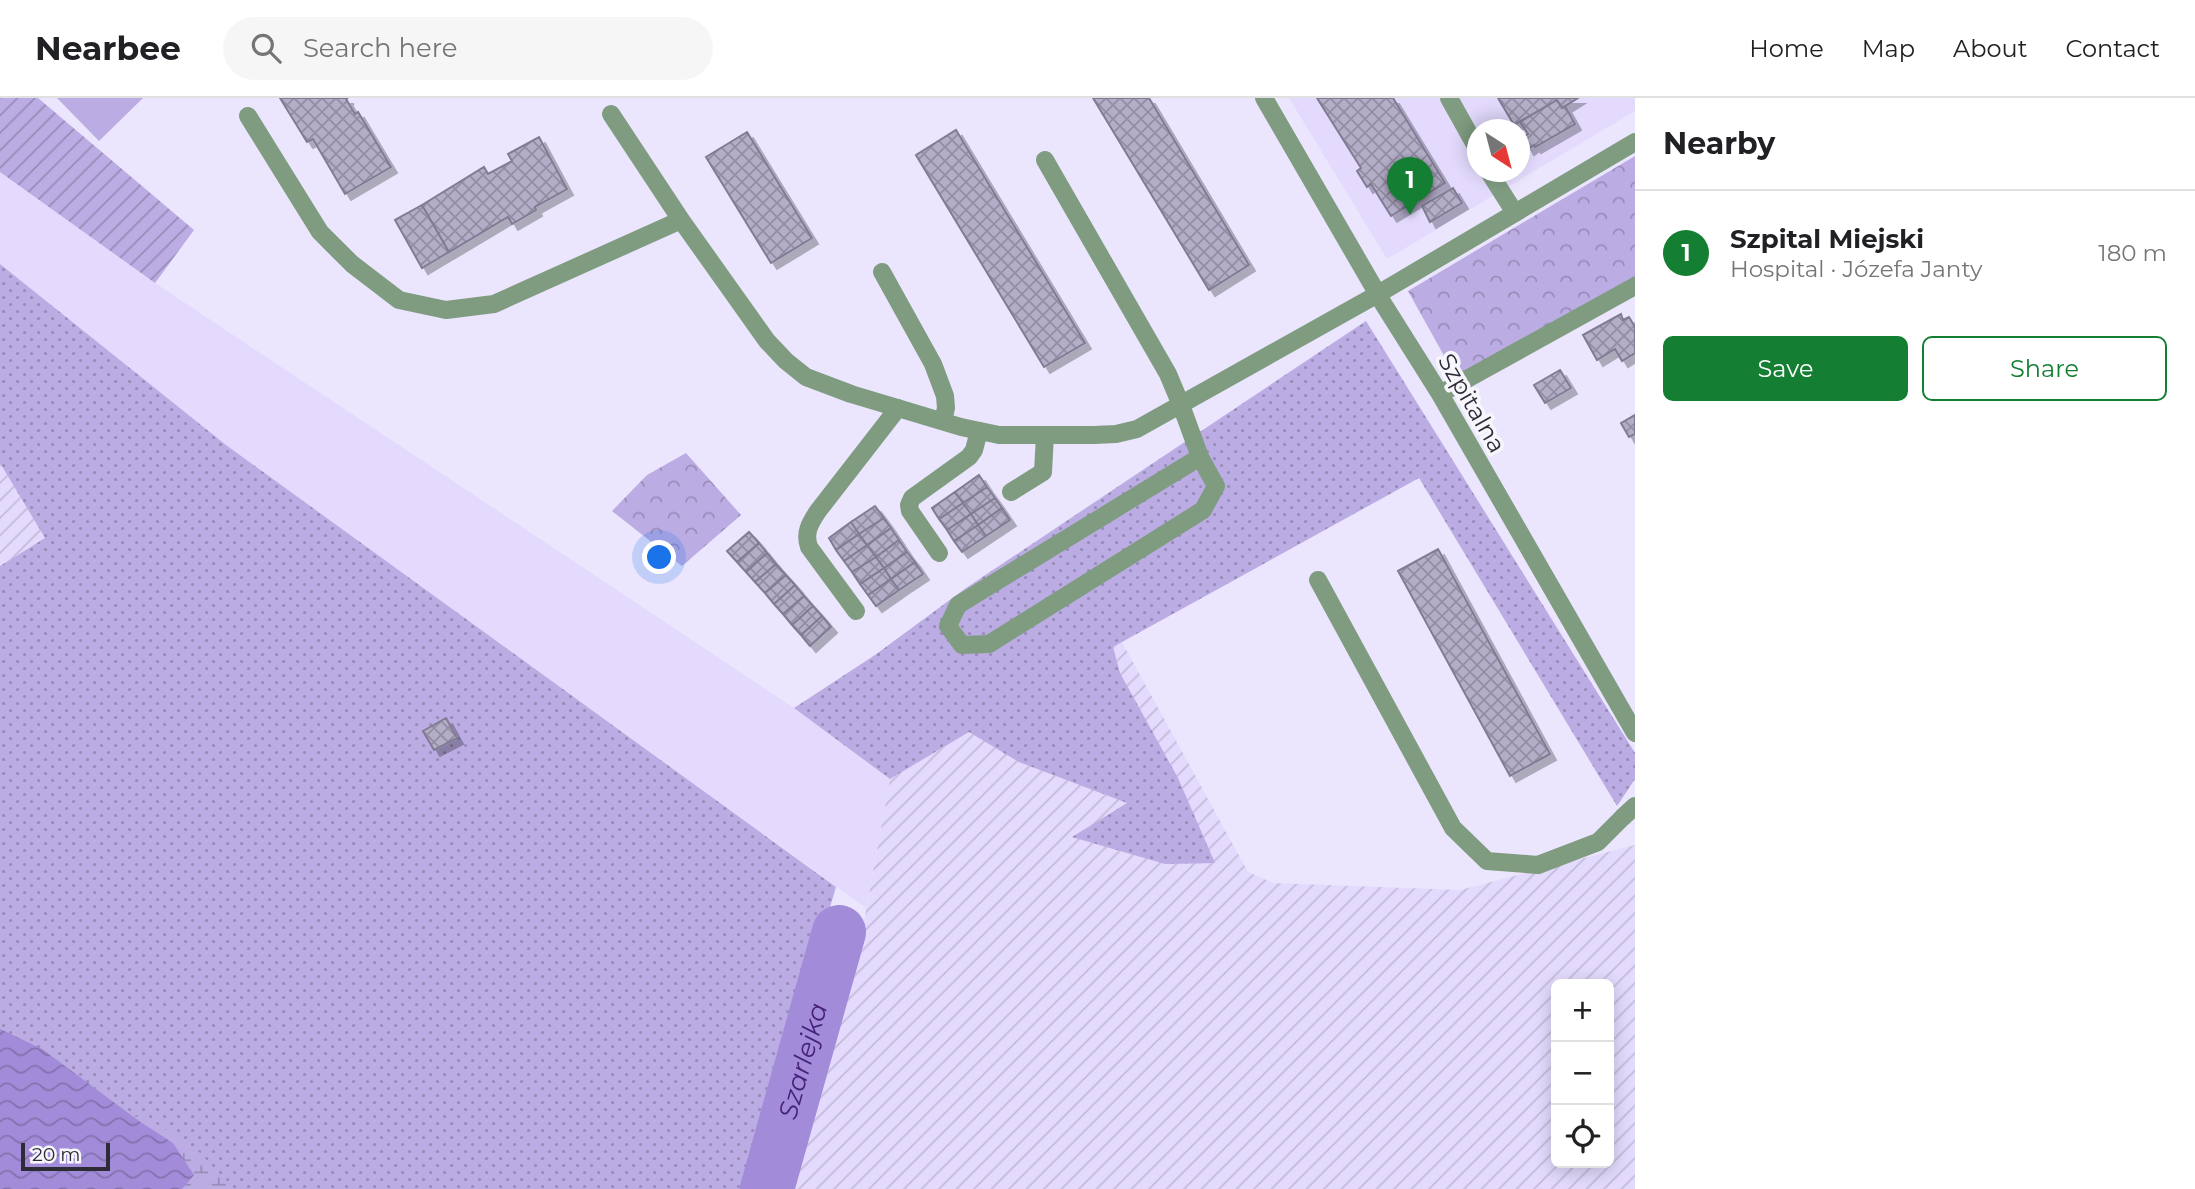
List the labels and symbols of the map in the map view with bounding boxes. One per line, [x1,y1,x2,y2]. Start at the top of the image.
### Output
north arrow [1467,119,1530,182]
pin: 1 [1387,157,1433,215]
street label: Szpitalna [1432,348,1512,458]
your location [642,540,676,574]
water label: Szarlejka [771,999,834,1123]
scale bar [21,1140,110,1172]

